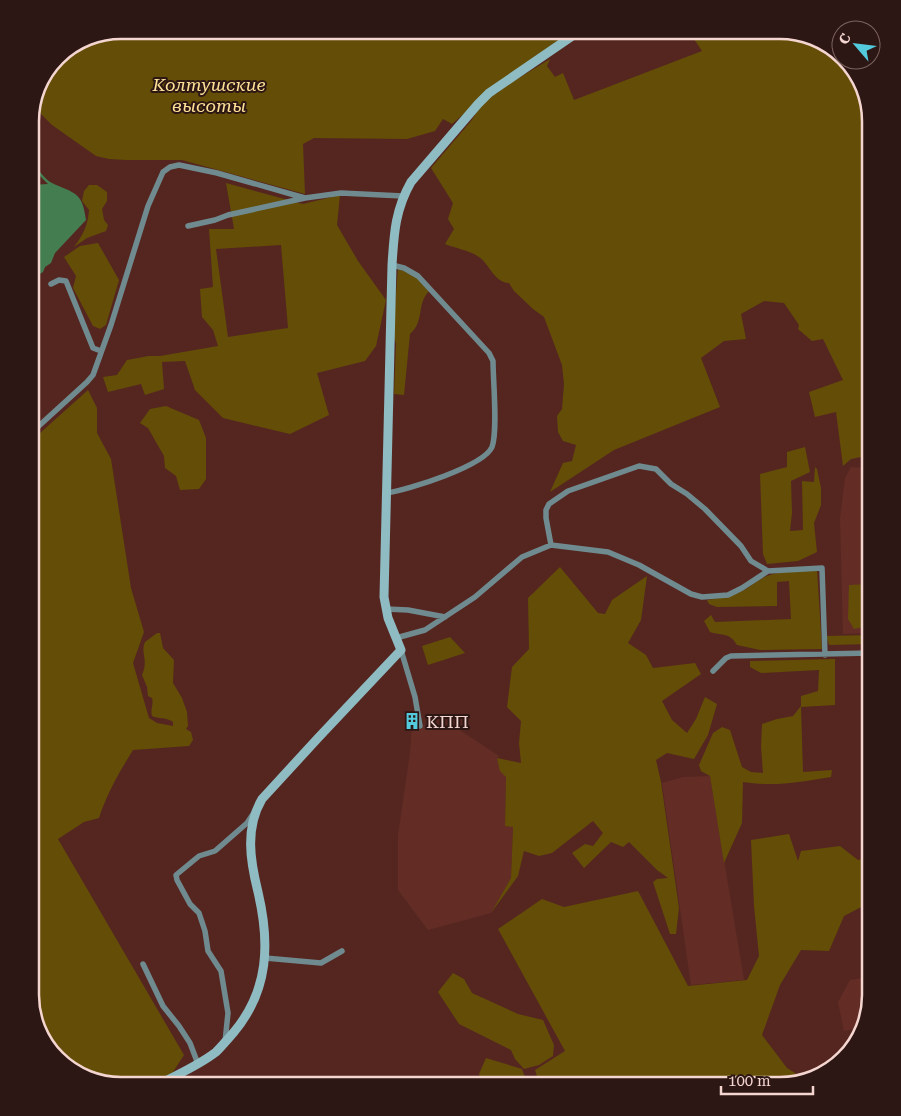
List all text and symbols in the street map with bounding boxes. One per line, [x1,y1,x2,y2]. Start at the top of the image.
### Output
north arrow [831,20,881,70]
text: С [835,31,854,47]
park label: Колтушские высоты [151,74,266,116]
building icon: КПП [402,711,422,731]
place label: КПП [426,711,469,732]
scale bar [721,1064,814,1096]
text: 100 m [728,1072,771,1090]

